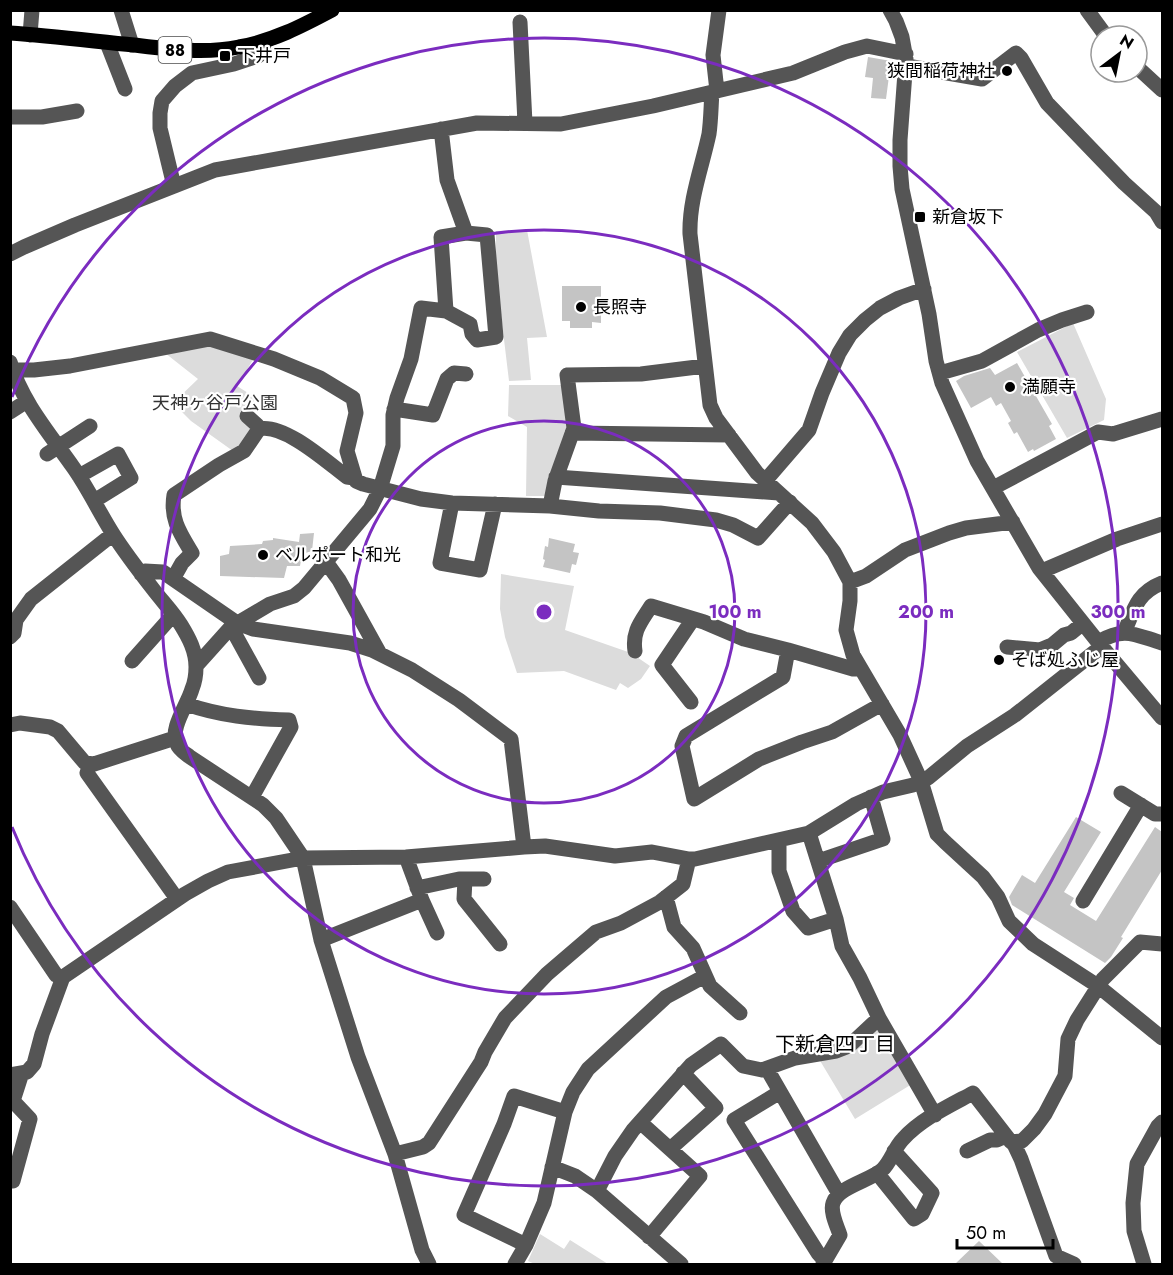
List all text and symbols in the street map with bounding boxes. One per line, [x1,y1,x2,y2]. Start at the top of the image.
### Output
north arrow [1089,24,1149,84]
text: N [1115,29,1138,55]
road number: 88 [158,37,192,63]
place label: 下井戸 [237,43,291,69]
marker: 下井戸 [218,49,232,63]
place label: 狭間稲荷神社 [887,58,995,84]
marker: 狭間稲荷神社 [1000,64,1014,78]
place label: 新倉坂下 [932,204,1004,230]
marker: 新倉坂下 [913,210,927,224]
place label: 長照寺 [593,294,647,320]
marker: 長照寺 [574,300,588,314]
place label: 満願寺 [1022,374,1076,400]
marker: 満願寺 [1003,380,1017,394]
park label: 天神ヶ谷戸公園 [152,390,278,416]
place label: ベルポート和光 [275,542,401,568]
marker: ベルポート和光 [256,548,270,562]
text: 100 m [708,599,762,625]
text: 200 m [898,599,954,625]
text: 300 m [1090,599,1146,625]
centre of rings [534,602,554,622]
place label: そば処ふじ屋 [1011,647,1119,673]
marker: そば処ふじ屋 [992,653,1006,667]
district label: 下新倉四丁目 [775,1030,895,1059]
scale bar [957,1212,1053,1250]
text: 50 m [966,1220,1006,1246]

